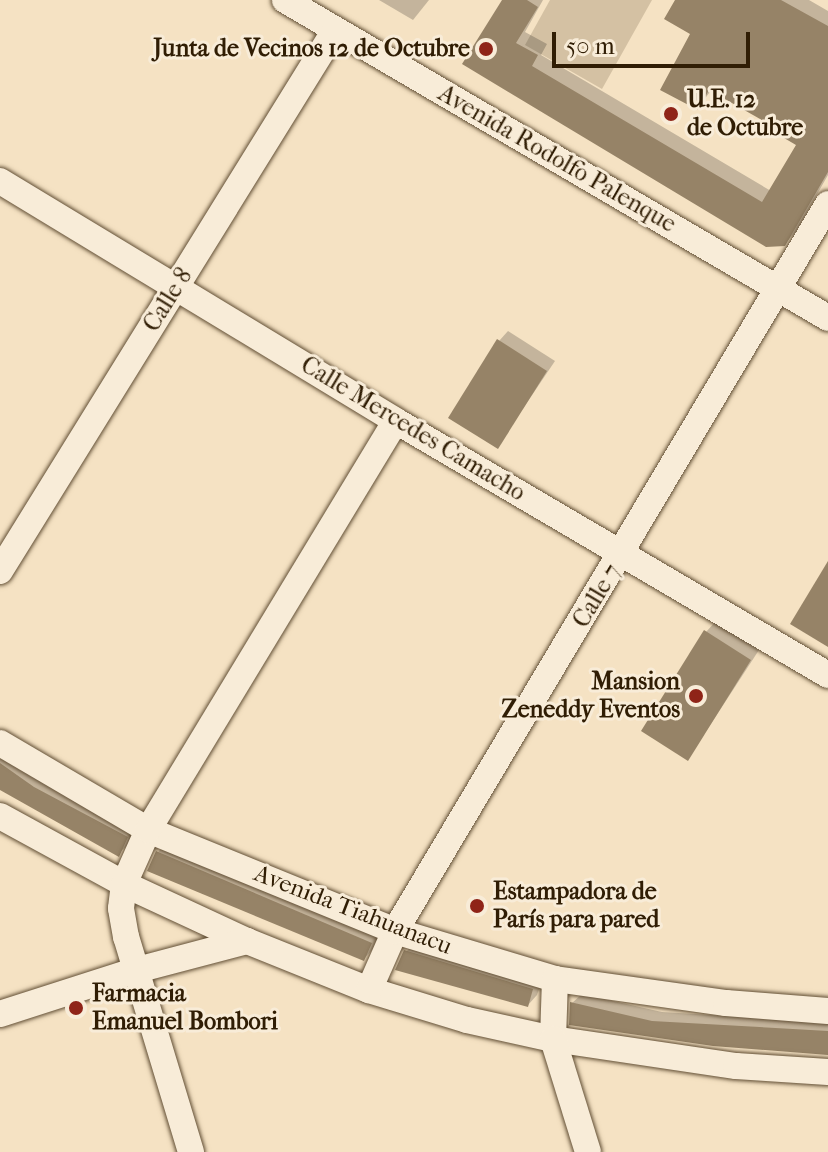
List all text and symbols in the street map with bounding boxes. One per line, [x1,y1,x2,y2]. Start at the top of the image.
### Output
scale bar [556,16,754,66]
text: 50 m [566,32,615,60]
place label: Junta de Vecinos 12 de Octubre [153,35,470,63]
marker: Junta de Vecinos 12 de Octubre [477,40,495,58]
street label: Avenida Rodolfo Palenque [433,79,681,239]
place label: U.E. 12 de Octubre [687,86,803,142]
marker: U.E. 12 de Octubre [662,105,680,123]
street label: Calle 8 [137,263,199,337]
street label: Calle Mercedes Camacho [296,351,530,507]
street label: Calle 7 [567,559,627,633]
place label: Mansion Zeneddy Eventos [501,668,680,724]
marker: Mansion Zeneddy Eventos [687,687,705,705]
street label: Avenida Tiahuanacu [250,859,456,961]
place label: Estampadora de París para pared [493,878,659,934]
marker: Estampadora de París para pared [468,897,486,915]
place label: Farmacia Emanuel Bombori [92,980,278,1036]
marker: Farmacia Emanuel Bombori [67,999,85,1017]

